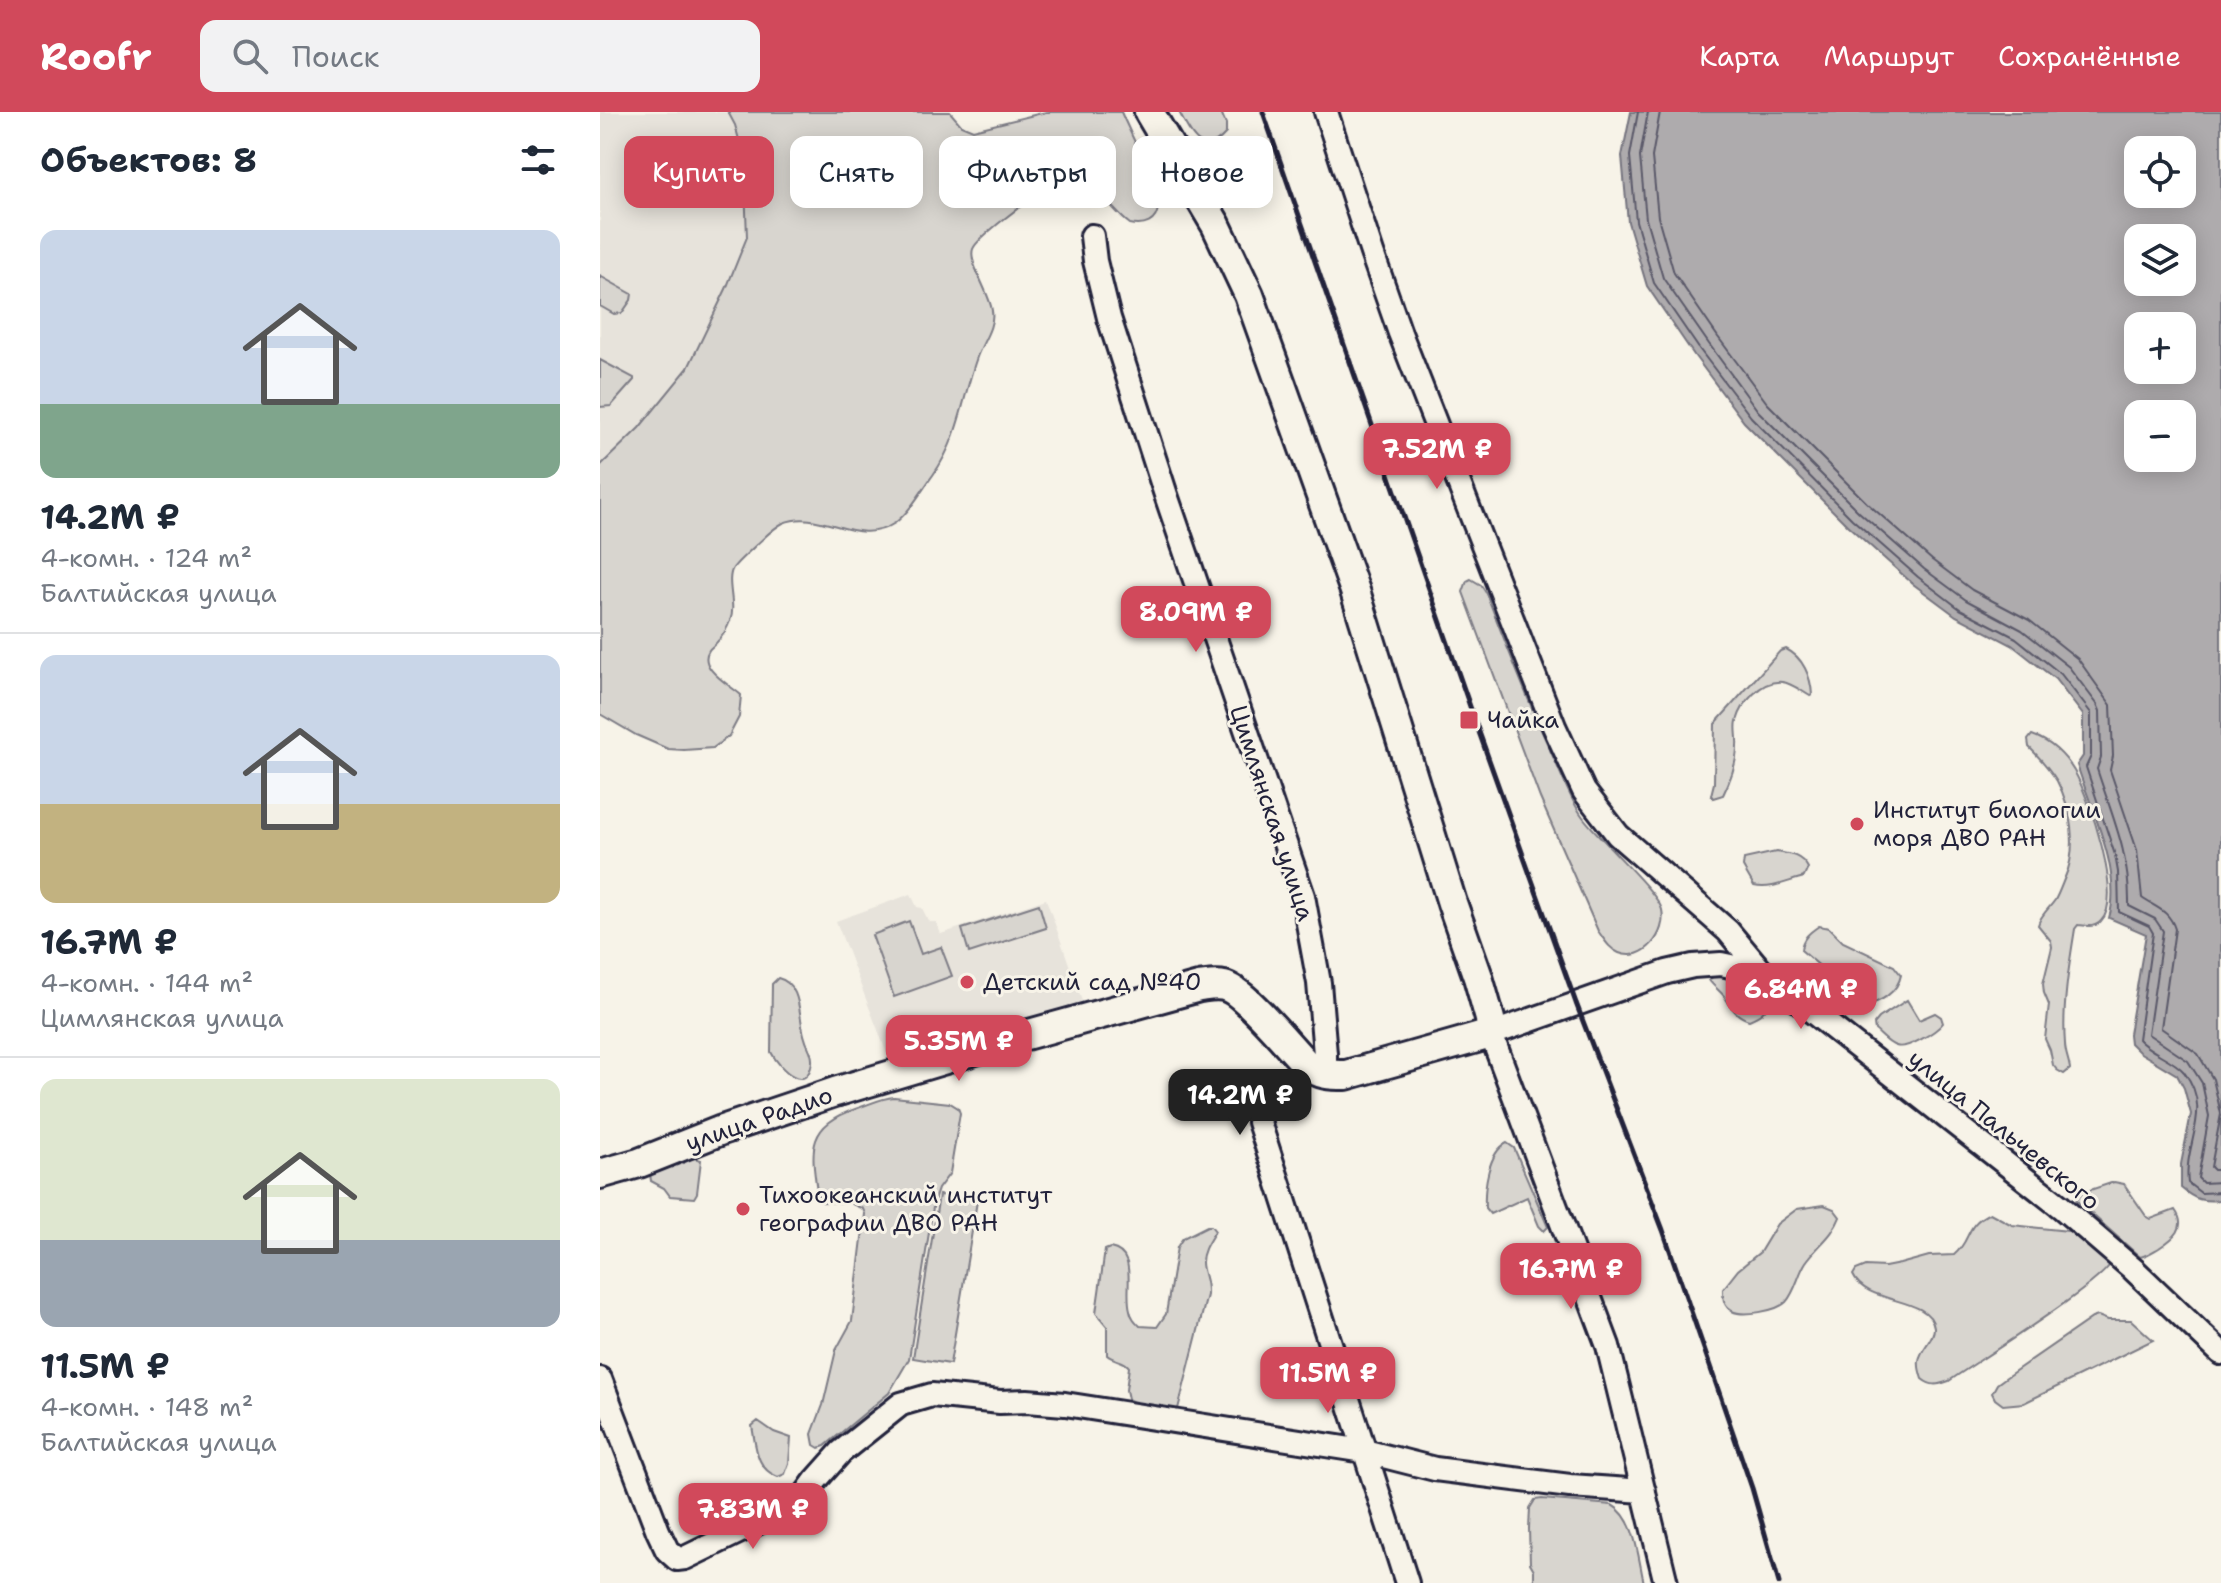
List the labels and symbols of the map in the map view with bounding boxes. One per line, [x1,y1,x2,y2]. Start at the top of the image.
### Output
pin: 7.52M ₽ [1363,423,1511,491]
pin: 8.09M ₽ [1122,586,1270,654]
street label: Цимлянская улица [1222,701,1322,925]
place label: Чайка [1487,704,1559,736]
marker: Чайка [1458,709,1480,731]
place label: Институт биологии моря ДВО РАН [1873,794,2101,854]
marker: Институт биологии моря ДВО РАН [1848,815,1866,833]
pin: 6.84M ₽ [1727,963,1875,1031]
place label: Детский сад №40 [983,966,1202,998]
marker: Детский сад №40 [958,973,976,991]
pin: 5.35M ₽ [885,1015,1033,1083]
street label: улица Пальчевского [1901,1043,2107,1217]
pin: 14.2M ₽ [1166,1069,1314,1137]
street label: улица Радио [681,1079,837,1159]
place label: Тихоокеанский институт географии ДВО РАН [759,1179,1053,1239]
marker: Тихоокеанский институт географии ДВО РАН [734,1200,752,1218]
pin: 16.7M ₽ [1497,1243,1645,1311]
pin: 11.5M ₽ [1254,1347,1402,1415]
pin: 7.83M ₽ [679,1483,827,1551]

